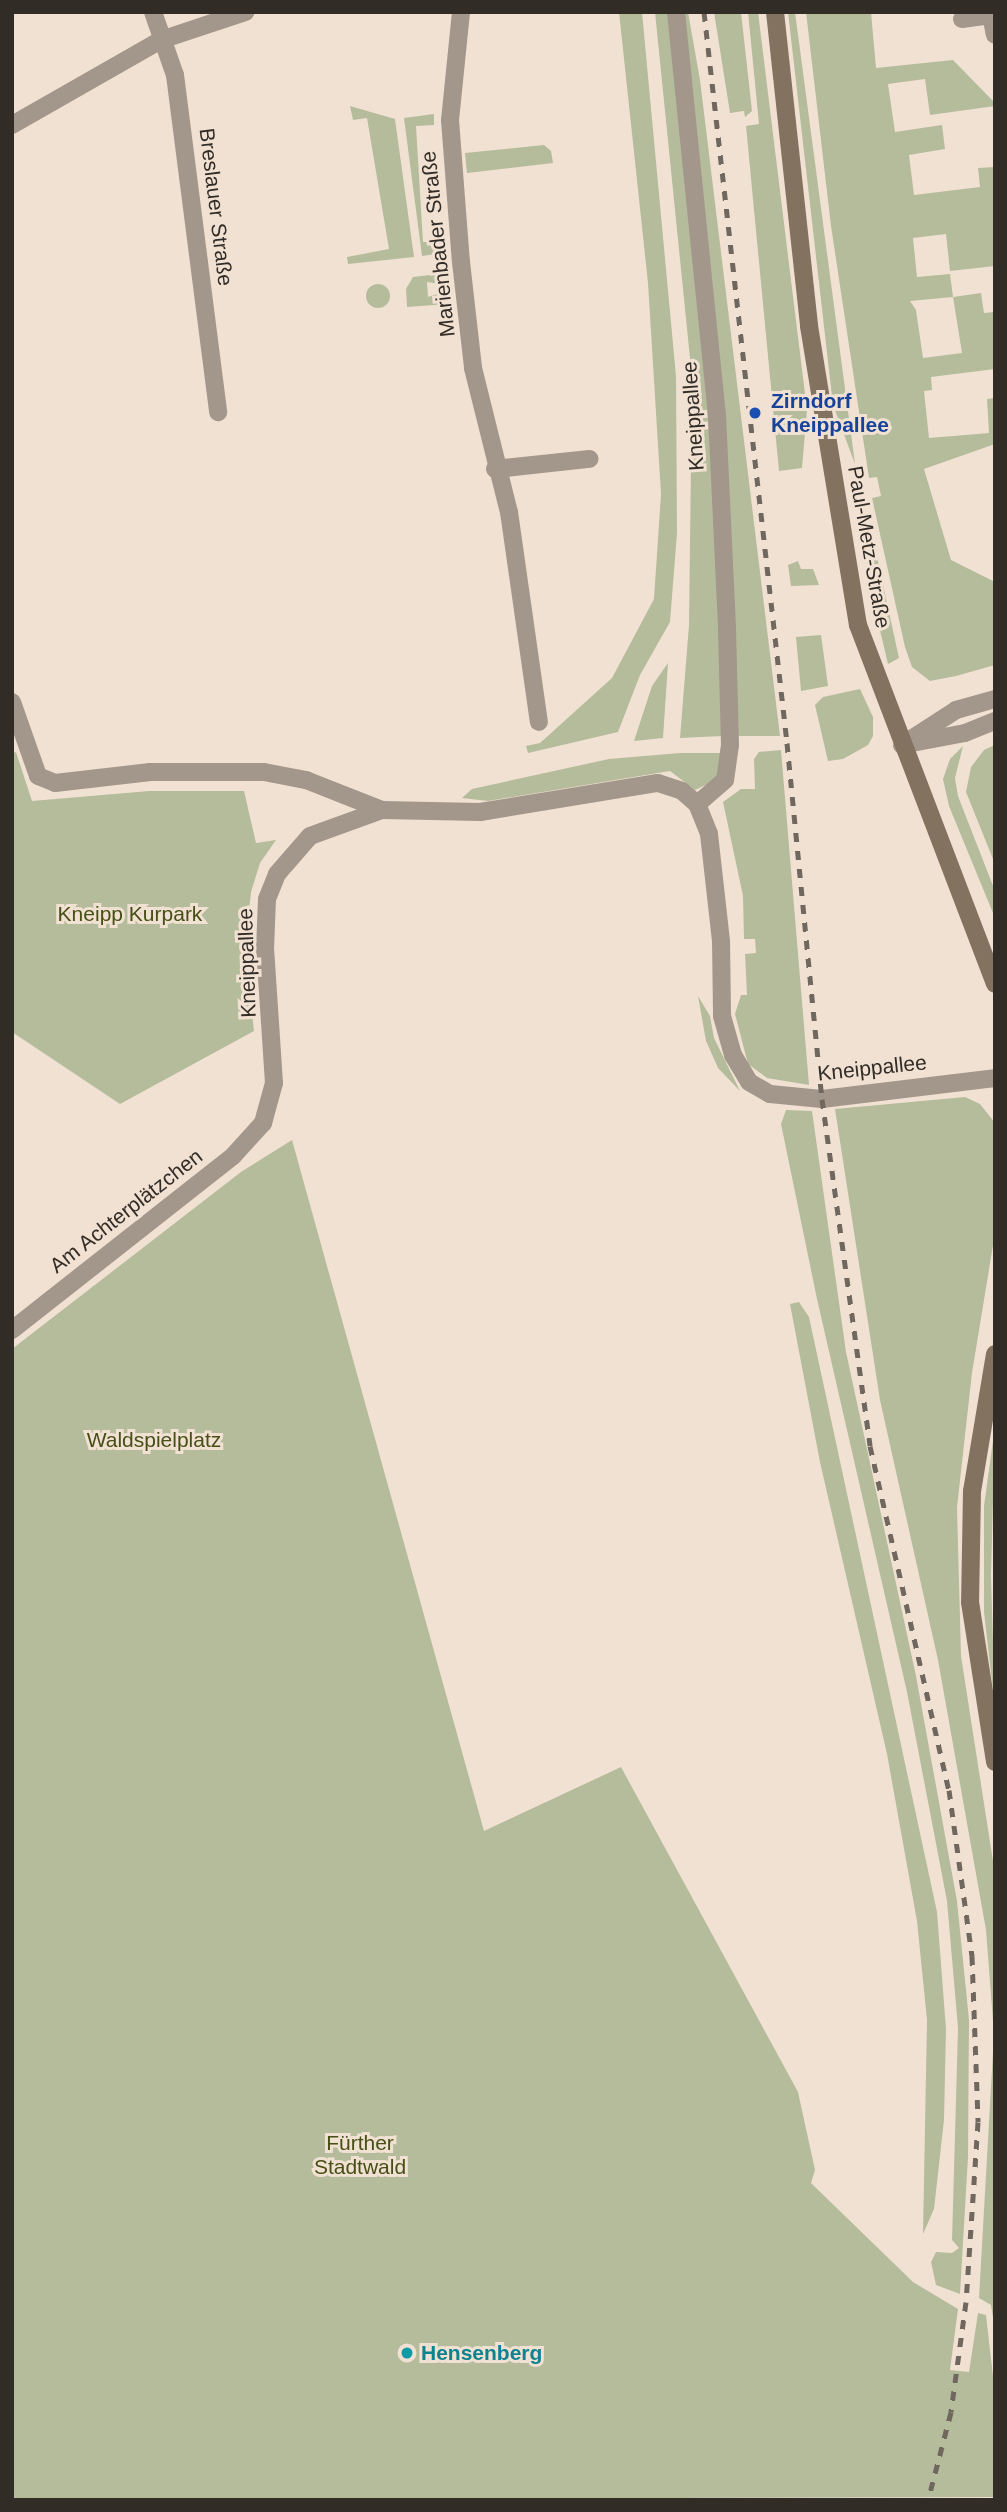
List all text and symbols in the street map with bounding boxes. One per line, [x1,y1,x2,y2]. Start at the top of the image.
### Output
street label: Breslauer Straße [194,127,238,287]
street label: Marienbader Straße [416,150,460,338]
street label: Kneippallee [677,360,709,472]
place label: Zirndorf Kneippallee [771,388,889,438]
marker: Zirndorf Kneippallee [745,403,765,423]
street label: Paul-Metz-Straße [842,464,896,630]
park label: Kneipp Kurpark [58,901,202,927]
street label: Kneippallee [232,908,262,1018]
street label: Kneippallee [816,1050,928,1086]
street label: Am Achterplätzchen [44,1143,208,1279]
park label: Waldspielplatz [87,1427,221,1453]
park label: Fürther Stadtwald [314,2130,406,2180]
place label: Hensenberg [421,2340,542,2366]
marker: Hensenberg [399,2345,415,2361]

